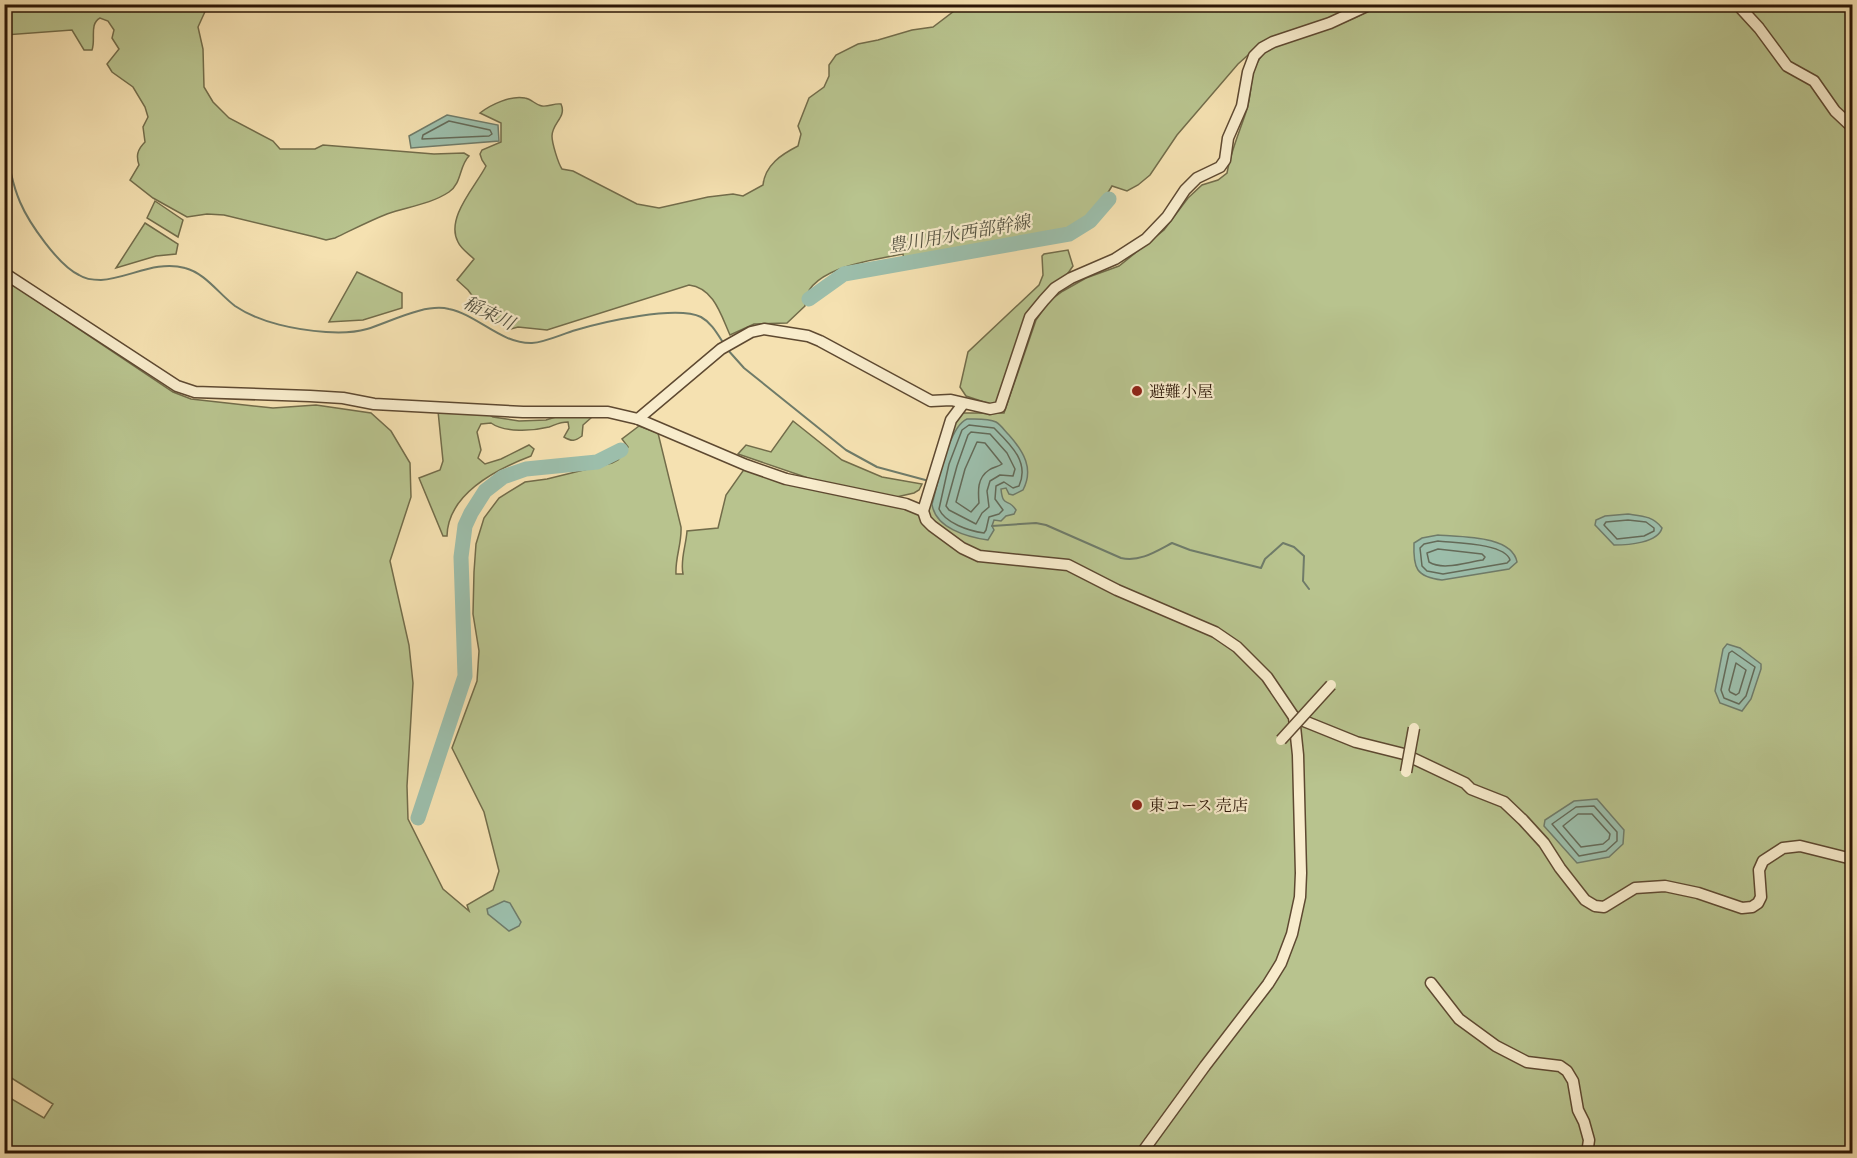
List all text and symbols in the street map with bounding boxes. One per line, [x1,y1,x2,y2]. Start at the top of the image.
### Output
water label: 豊川用水西部幹線 [886,211,1034,257]
water label: 稲束川 [460,292,519,336]
place label: 避難小屋 [1149,382,1213,401]
marker: 避難小屋 [1130,384,1144,398]
place label: 東コース 売店 [1149,796,1248,815]
marker: 東コース 売店 [1130,798,1144,812]

